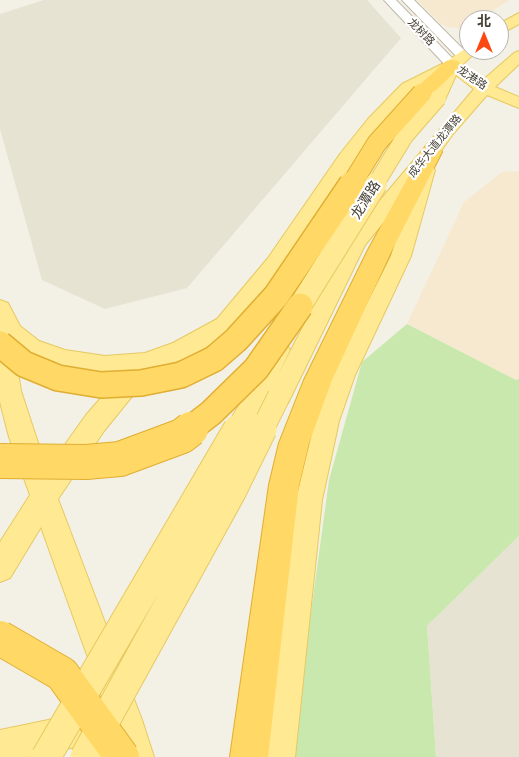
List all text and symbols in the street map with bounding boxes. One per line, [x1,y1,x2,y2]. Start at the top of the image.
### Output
north arrow [459,10,509,60]
text: 北 [477,12,491,29]
street label: 龙树路 [405,16,437,48]
street label: 龙港路 [455,63,489,93]
street label: 成华大道龙潭路 [406,112,464,180]
street label: 龙潭路 [348,178,384,222]

